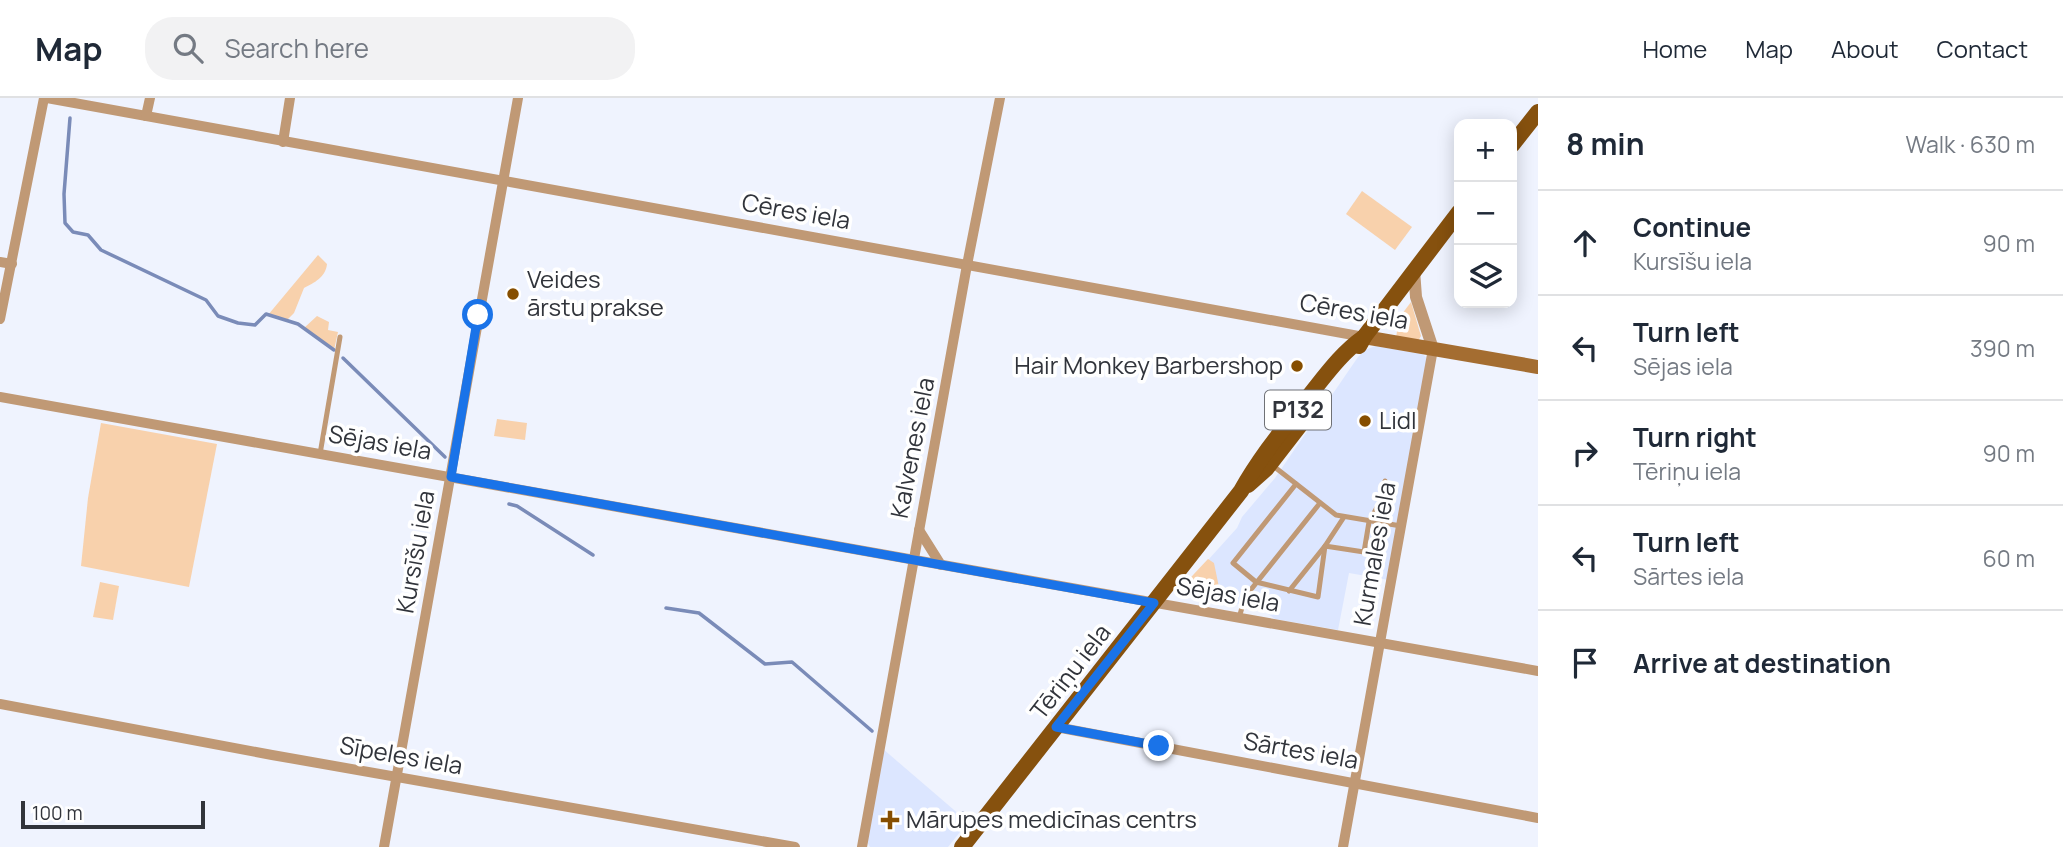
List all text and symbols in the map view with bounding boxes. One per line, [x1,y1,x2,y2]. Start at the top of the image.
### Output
search box [145,17,635,80]
text: Map [35,26,103,71]
icon: search [169,29,207,67]
text: Search here [225,30,369,66]
text: Home [1642,32,1707,65]
text: Map [1745,32,1793,65]
text: About [1831,32,1899,65]
text: Contact [1937,32,2028,65]
map controls [1454,119,1517,308]
button: + [1454,119,1517,182]
text: 8 min [1566,123,1645,164]
text: Walk · 630 m [1905,128,2035,160]
button: − [1454,182,1517,245]
street label: Cēres iela [739,185,853,236]
text: Continue [1633,209,1751,245]
icon: ahead [1566,224,1604,262]
text: 90 m [1983,227,2035,259]
button: layers [1454,245,1517,308]
text: Kursīšu iela [1633,245,1752,277]
place label: Veides ārstu prakse [527,262,664,323]
street label: Cēres iela [1297,285,1411,336]
marker: Veides ārstu prakse [505,286,521,302]
route start [462,299,493,330]
text: Turn left [1633,314,1740,350]
icon: left [1566,329,1604,367]
text: 390 m [1970,332,2035,364]
place label: Hair Monkey Barbershop [1014,348,1283,381]
text: Sējas iela [1633,350,1733,382]
marker: Hair Monkey Barbershop [1289,358,1305,374]
street label: Kalvenes iela [882,375,941,521]
road number: P132 [1265,390,1331,430]
place label: Lidl [1379,403,1417,436]
marker: Lidl [1357,413,1373,429]
street label: Sējas iela [326,416,434,467]
text: Turn right [1633,419,1757,455]
icon: right [1566,434,1604,472]
text: 90 m [1983,437,2035,469]
text: Tēriņu iela [1633,455,1741,487]
street label: Kurmales iela [1345,479,1402,628]
street label: Kursīšu iela [387,488,442,616]
text: Turn left [1633,524,1740,560]
icon: left [1566,539,1604,577]
text: 60 m [1983,542,2035,574]
text: Sārtes iela [1633,560,1744,592]
street label: Sējas iela [1174,568,1282,619]
street label: Tēriņu iela [1022,616,1118,726]
icon: arrive [1566,644,1604,682]
text: Arrive at destination [1633,645,1891,681]
street label: Sārtes iela [1241,723,1361,776]
street label: Sīpeles iela [337,727,465,782]
route end [1143,730,1174,761]
scale bar [21,798,205,830]
text: 100 m [32,800,83,826]
place label: Mārupes medicīnas centrs [906,802,1197,835]
marker: Mārupes medicīnas centrs [880,810,900,830]

